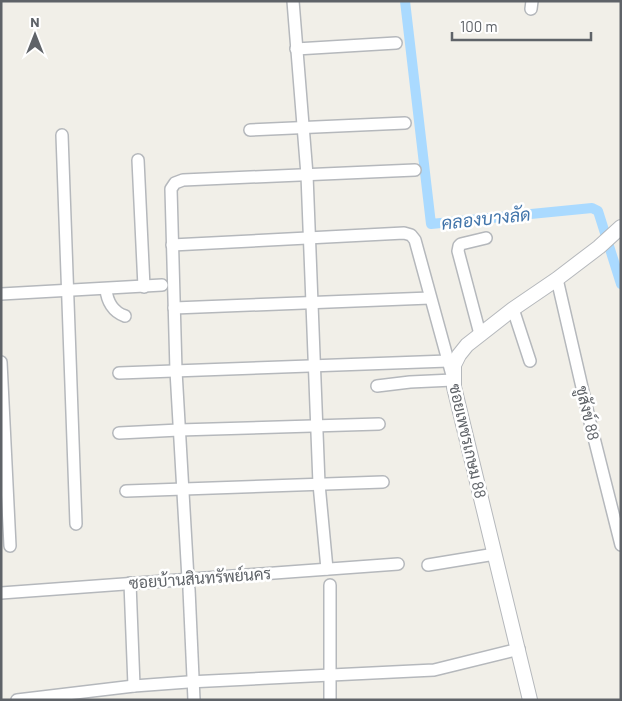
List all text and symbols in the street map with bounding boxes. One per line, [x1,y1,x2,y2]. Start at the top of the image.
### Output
north arrow [10,10,60,60]
scale bar [452,10,591,42]
text: N [30,13,40,30]
text: 100 m [460,17,498,35]
water label: คลองบางลัด [440,202,532,234]
street label: ซอยเพชรเกษม 88 [446,382,491,500]
street label: ชูสังข์ 88 [570,383,606,443]
street label: ซอยบ้านสินทรัพย์นคร [128,561,272,592]

